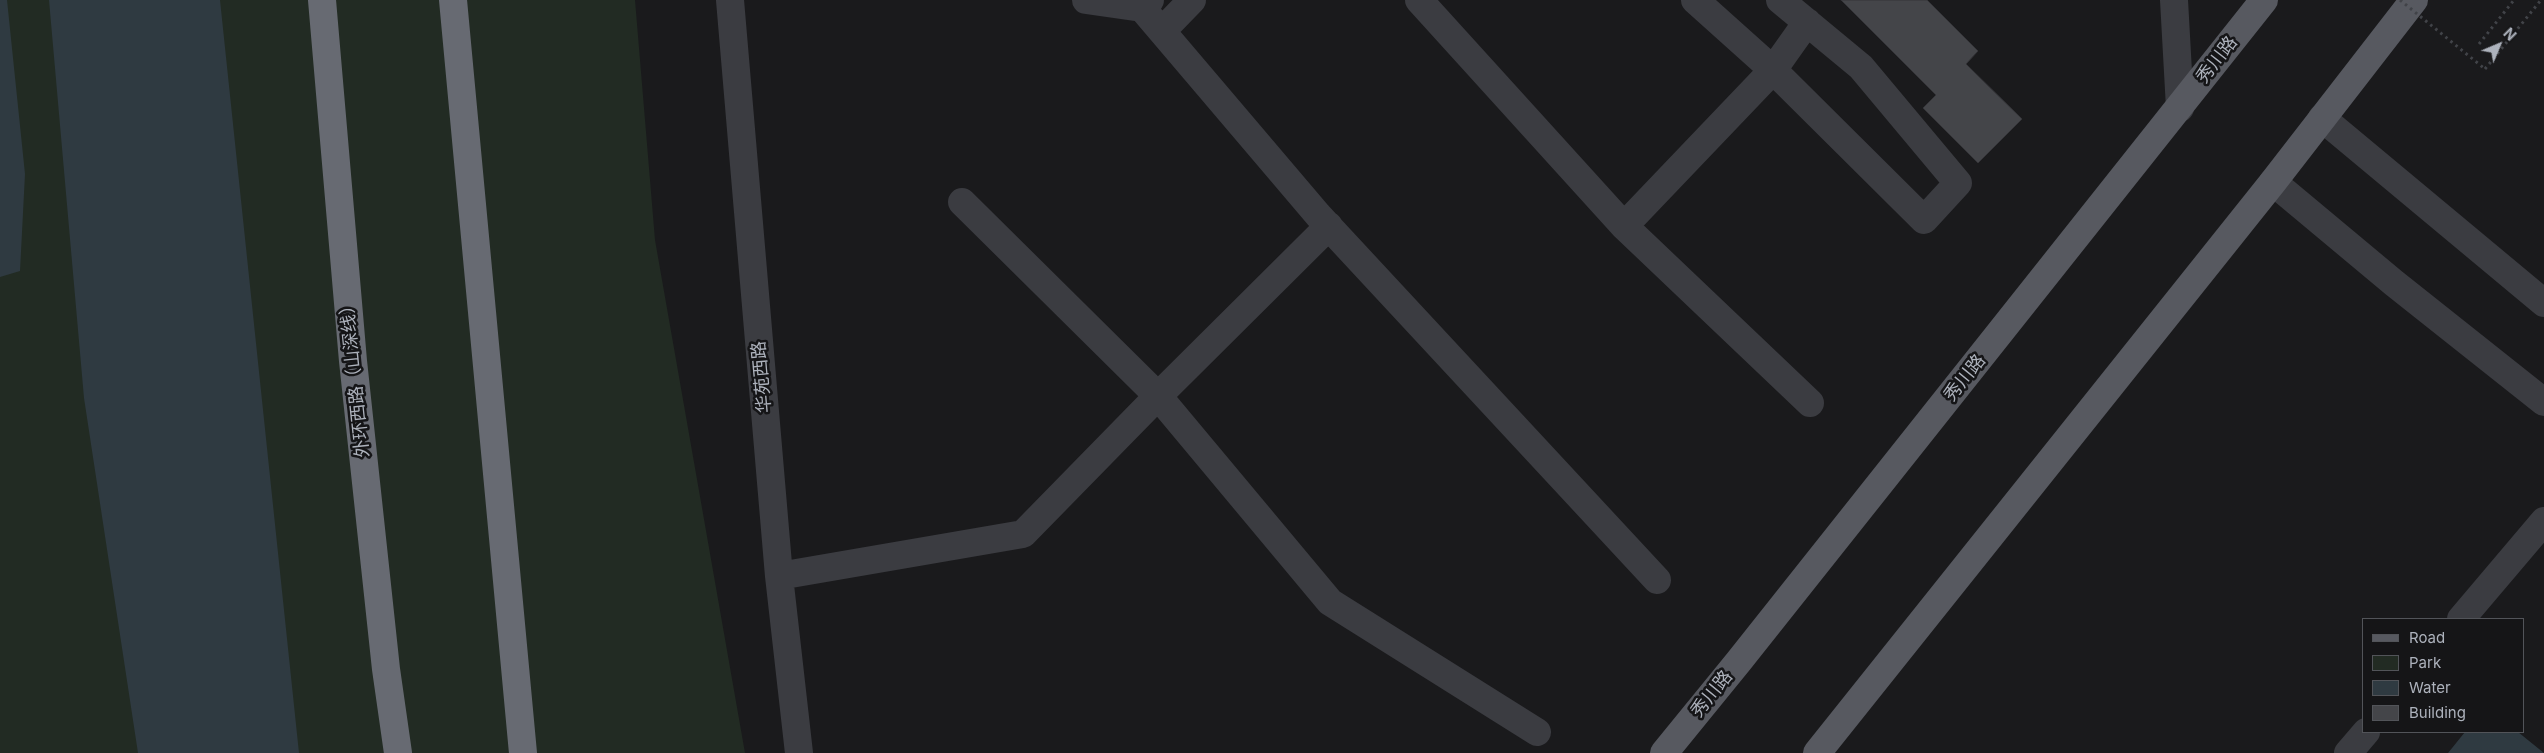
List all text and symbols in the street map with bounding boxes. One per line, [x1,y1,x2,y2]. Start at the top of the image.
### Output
north arrow [2474,20,2524,70]
text: N [2500,24,2520,44]
street label: 秀川路 [2192,32,2242,88]
street label: 外环西路（山深线） [336,295,374,459]
street label: 华苑西路 [748,340,776,414]
street label: 秀川路 [1940,350,1990,406]
legend [2362,618,2524,733]
text: Road [2409,628,2445,647]
text: Park [2409,653,2441,672]
street label: 秀川路 [1687,666,1737,722]
text: Water [2409,678,2451,697]
text: Building [2409,703,2466,722]

